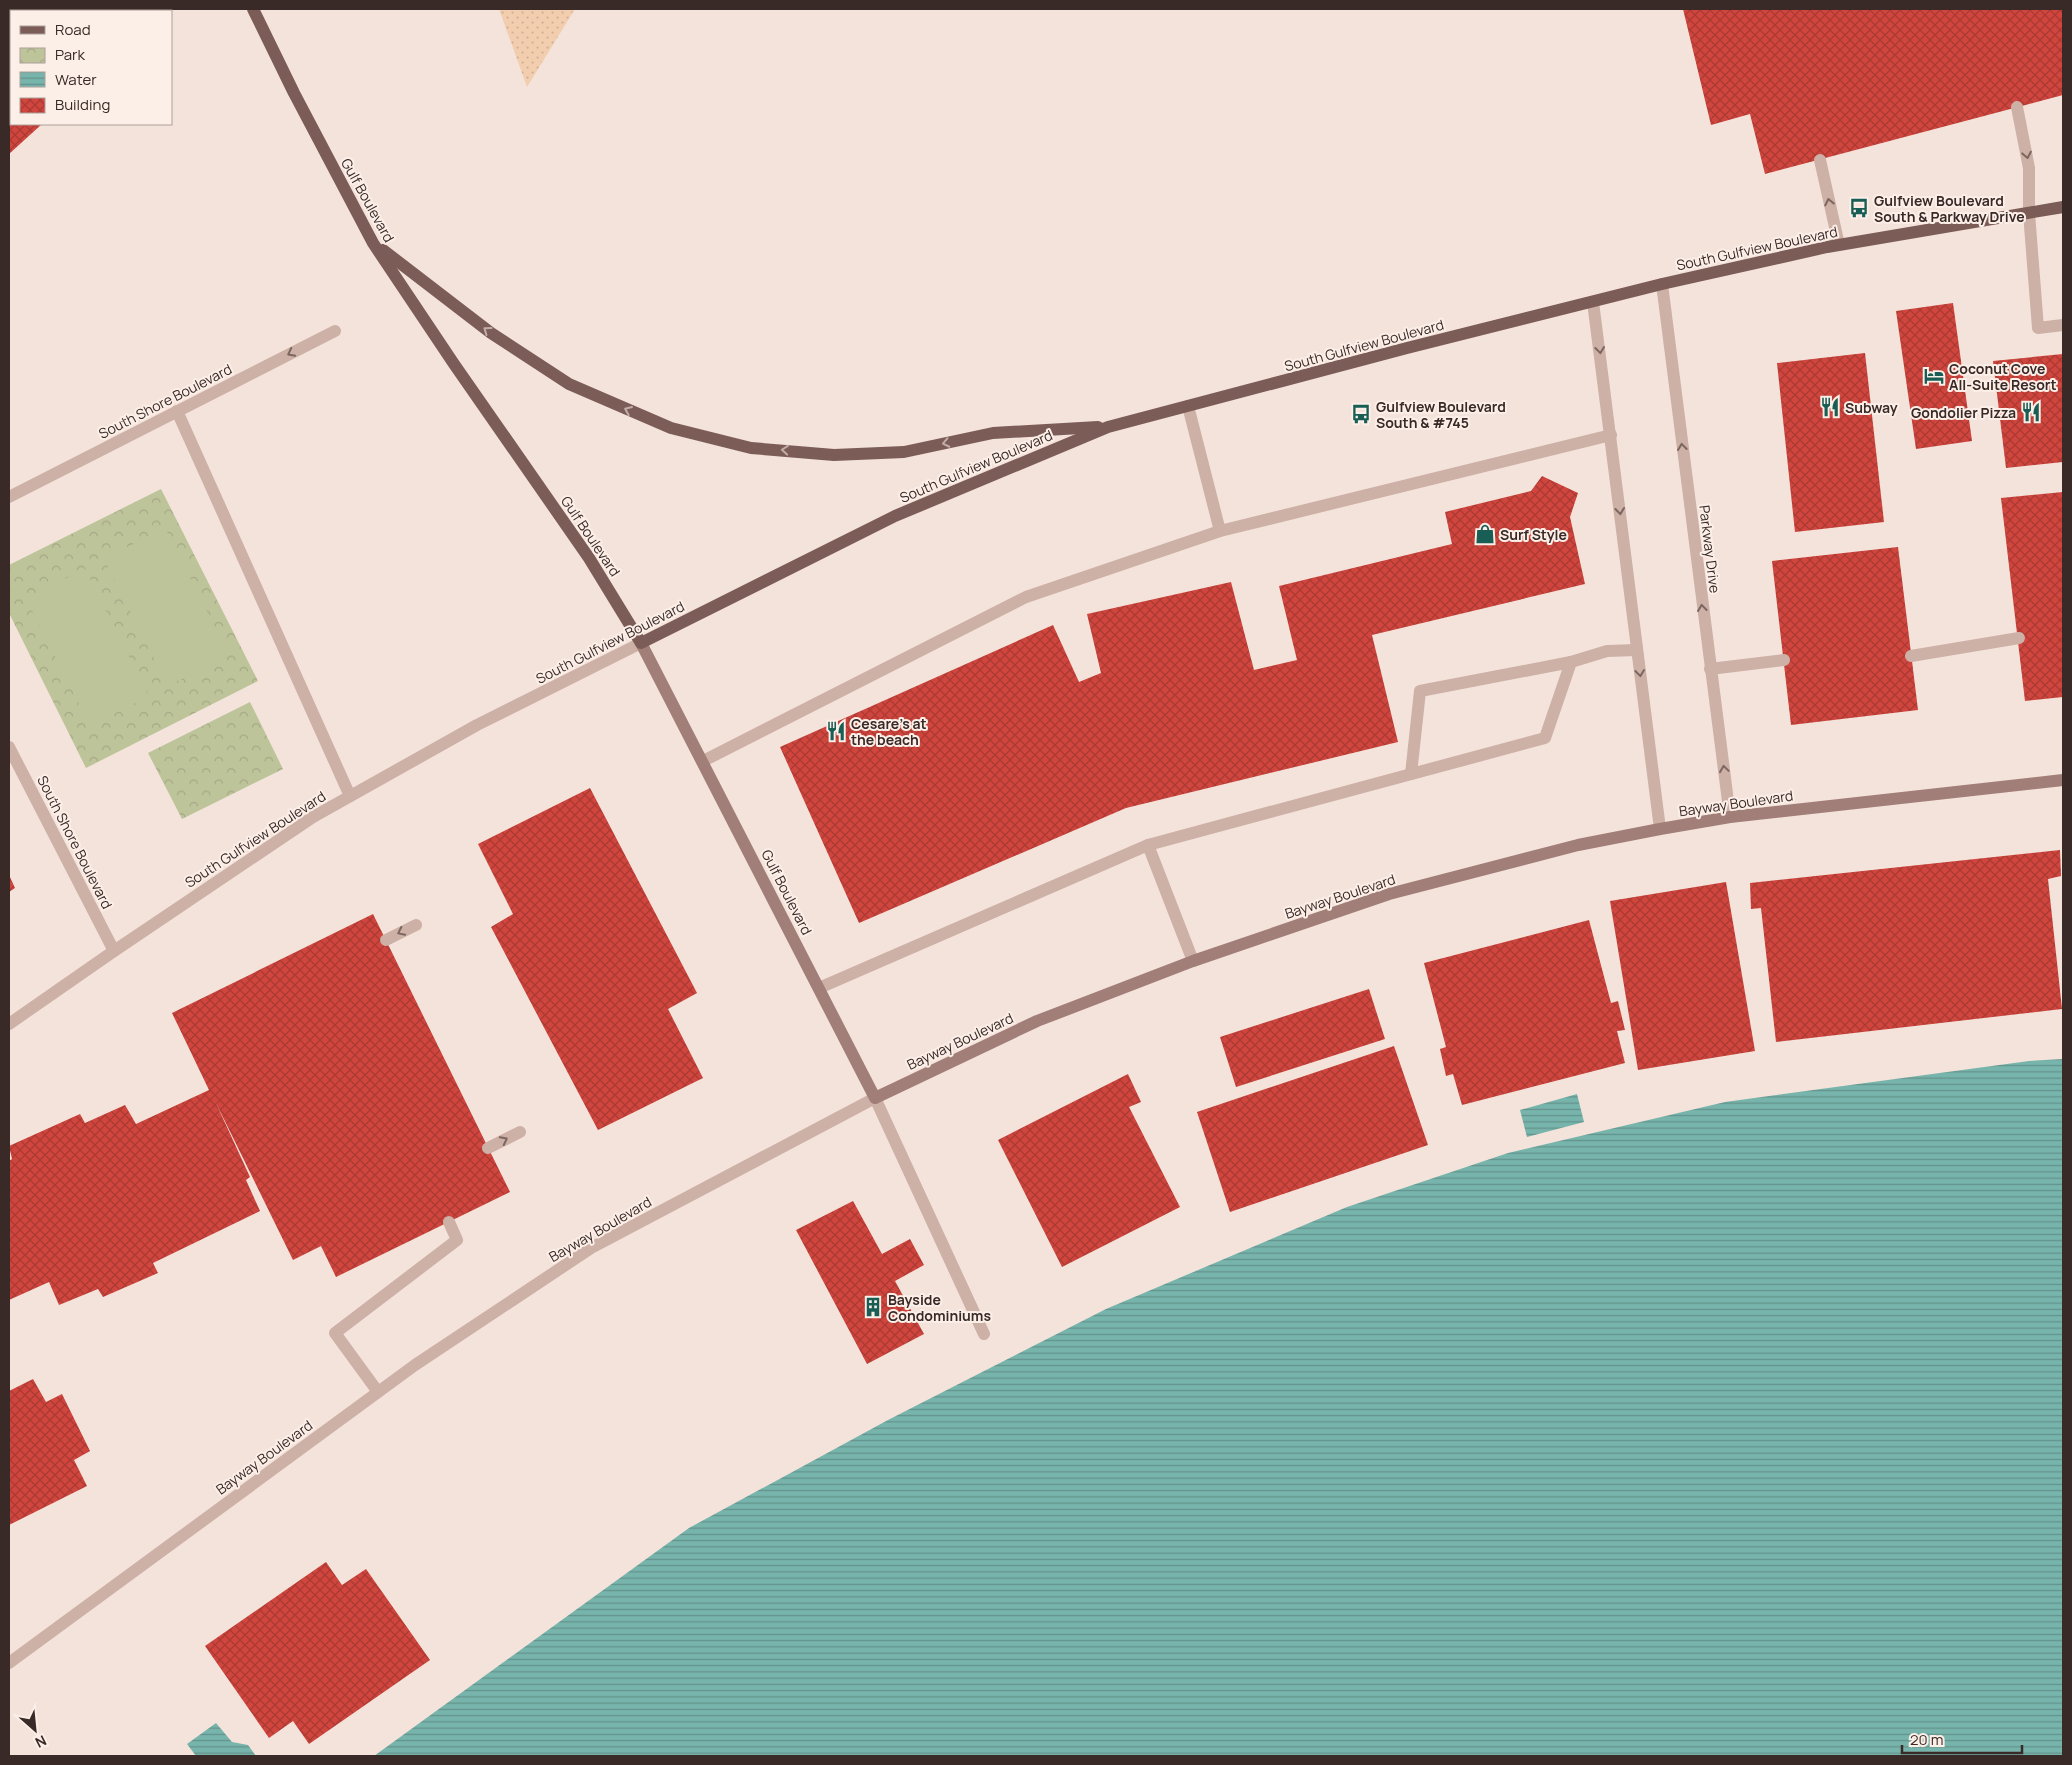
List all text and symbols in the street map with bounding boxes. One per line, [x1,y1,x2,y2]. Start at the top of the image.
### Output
legend [10,10,172,125]
text: Road [55,19,91,40]
text: Park [55,44,85,65]
text: Water [55,69,97,90]
text: Building [55,94,110,115]
one-way arrow [2021,150,2031,159]
street label: Gulf Boulevard [337,155,399,245]
place label: Gulfview Boulevard South & Parkway Drive [1874,191,2025,226]
bus stop icon: Gulfview Boulevard South & Parkway Drive [1848,197,1870,219]
one-way arrow [1824,198,1835,207]
street label: South Gulfview Boulevard [1675,222,1839,274]
street label: South Gulfview Boulevard [1282,315,1446,375]
one-way arrow [483,327,493,336]
one-way arrow [1594,346,1605,354]
one-way arrow [288,347,297,357]
street label: South Shore Boulevard [95,359,235,443]
place label: Coconut Cove All-Suite Resort [1949,359,2056,394]
hotel icon: Coconut Cove All-Suite Resort [1923,365,1945,387]
restaurant icon: Subway [1819,396,1841,418]
place label: Gulfview Boulevard South & #745 [1376,397,1506,432]
place label: Subway [1845,398,1898,417]
restaurant icon: Gondolier Pizza [2020,401,2042,423]
bus stop icon: Gulfview Boulevard South & #745 [1350,403,1372,425]
place label: Gondolier Pizza [1911,403,2016,422]
one-way arrow [624,405,633,416]
street label: South Gulfview Boulevard [897,425,1055,507]
one-way arrow [941,437,950,448]
one-way arrow [1678,442,1688,451]
one-way arrow [780,445,788,456]
street label: Gulf Boulevard [557,492,625,580]
street label: Parkway Drive [1695,504,1725,594]
one-way arrow [1614,508,1625,516]
shop icon: Surf Style [1474,523,1496,545]
place label: Surf Style [1500,525,1567,544]
street label: South Gulfview Boulevard [533,596,687,688]
one-way arrow [1698,604,1708,612]
one-way arrow [1634,669,1645,677]
place label: Cesare's at the beach [851,714,927,749]
restaurant icon: Cesare's at the beach [825,720,847,742]
one-way arrow [1719,765,1730,773]
street label: South Shore Boulevard [33,772,117,912]
street label: South Gulfview Boulevard [181,786,329,892]
street label: Bayway Boulevard [1678,786,1794,820]
street label: Gulf Boulevard [757,846,817,938]
street label: Bayway Boulevard [1282,869,1398,923]
one-way arrow [397,926,406,937]
street label: Bayway Boulevard [904,1008,1016,1074]
one-way arrow [499,1136,508,1146]
street label: Bayway Boulevard [545,1192,655,1266]
place label: Bayside Condominiums [888,1290,991,1325]
building icon: Bayside Condominiums [862,1296,884,1318]
street label: Bayway Boulevard [212,1415,316,1499]
north arrow [10,1705,60,1755]
scale bar [1902,1722,2022,1754]
text: 20 m [1910,1729,1943,1750]
text: N [32,1731,50,1753]

